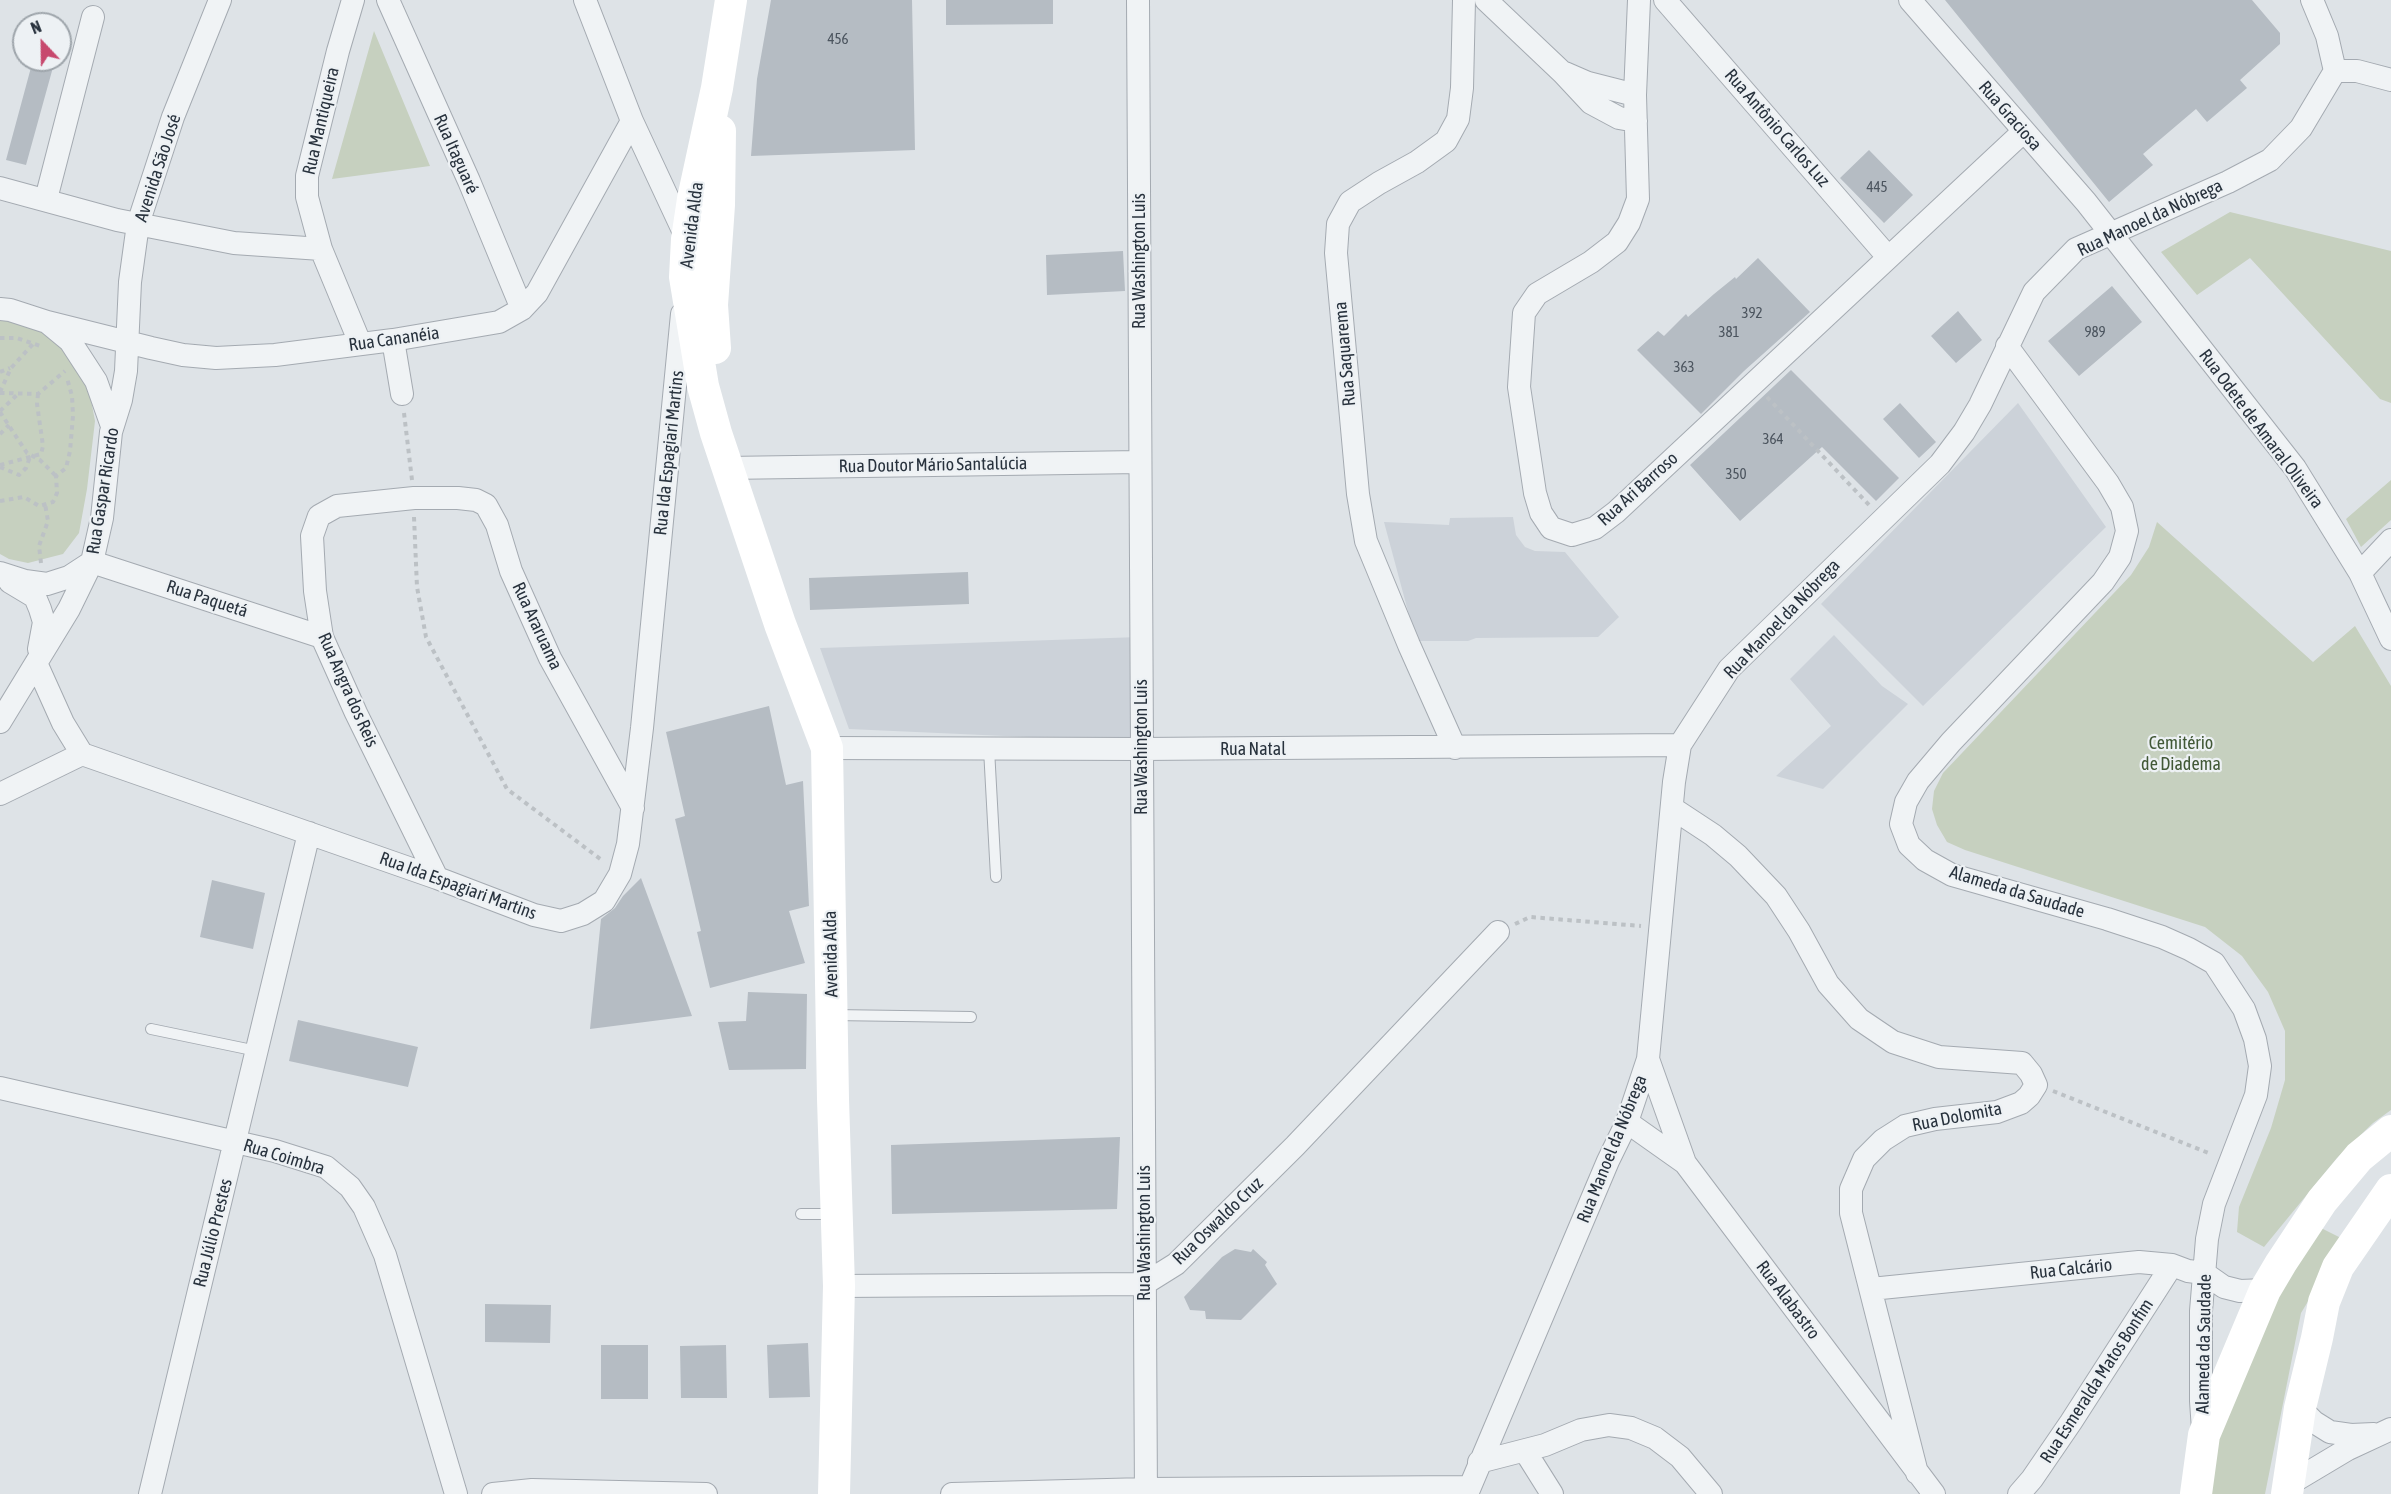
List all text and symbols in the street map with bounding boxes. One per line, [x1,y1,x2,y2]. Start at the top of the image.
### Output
north arrow [12,12,72,72]
text: N [28,17,44,37]
house number: 456 [827,30,849,48]
street label: Rua Mantiqueira [298,65,344,177]
street label: Rua Antônio Carlos Luz [1720,65,1834,191]
street label: Rua Graciosa [1974,77,2046,155]
street label: Avenida São José [130,111,186,225]
street label: Rua Itaguaré [429,111,483,197]
street label: Rua Manoel da Nóbrega [2074,175,2226,261]
house number: 445 [1866,178,1888,196]
street label: Avenida Alda [676,181,708,269]
street label: Rua Washington Luis [1128,193,1150,329]
street label: Rua Saquarema [1330,301,1360,407]
house number: 392 [1741,304,1763,322]
street label: Rua Cananéia [347,322,441,356]
house number: 381 [1718,323,1740,341]
house number: 989 [2084,323,2106,341]
street label: Rua Odete de Amaral Oliveira [2194,345,2328,513]
house number: 363 [1673,358,1695,376]
street label: Rua Ida Espagiari Martins [650,370,688,536]
street label: Rua Gaspar Ricardo [82,426,124,556]
house number: 364 [1762,430,1784,448]
street label: Rua Ari Barroso [1594,447,1682,531]
street label: Rua Doutor Mário Santalúcia [838,453,1028,477]
house number: 350 [1725,465,1747,483]
street label: Rua Manoel da Nóbrega [1719,555,1845,683]
street label: Rua Paquetá [164,576,250,622]
street label: Rua Araruama [507,579,567,673]
street label: Rua Angra dos Reis [313,629,383,751]
street label: Rua Washington Luis [1130,679,1152,815]
park label: Cemitério de Diadema [2141,732,2221,774]
street label: Rua Natal [1220,738,1286,760]
street label: Rua Ida Espagiari Martins [377,848,539,924]
street label: Alameda da Saudade [1947,861,2087,923]
street label: Avenida Alda [819,910,843,998]
street label: Rua Manoel da Nóbrega [1572,1072,1652,1226]
street label: Rua Dolomita [1910,1098,2004,1136]
street label: Rua Coimbra [241,1134,327,1180]
street label: Rua Washington Luis [1133,1165,1155,1301]
street label: Rua Oswaldo Cruz [1168,1173,1268,1269]
street label: Rua Júlio Prestes [189,1177,237,1289]
street label: Rua Calcário [2029,1254,2113,1284]
street label: Rua Alabastro [1751,1256,1825,1344]
street label: Alameda da Saudade [2192,1274,2216,1414]
street label: Rua Esmeralda Matos Bonfim [2036,1295,2158,1467]

